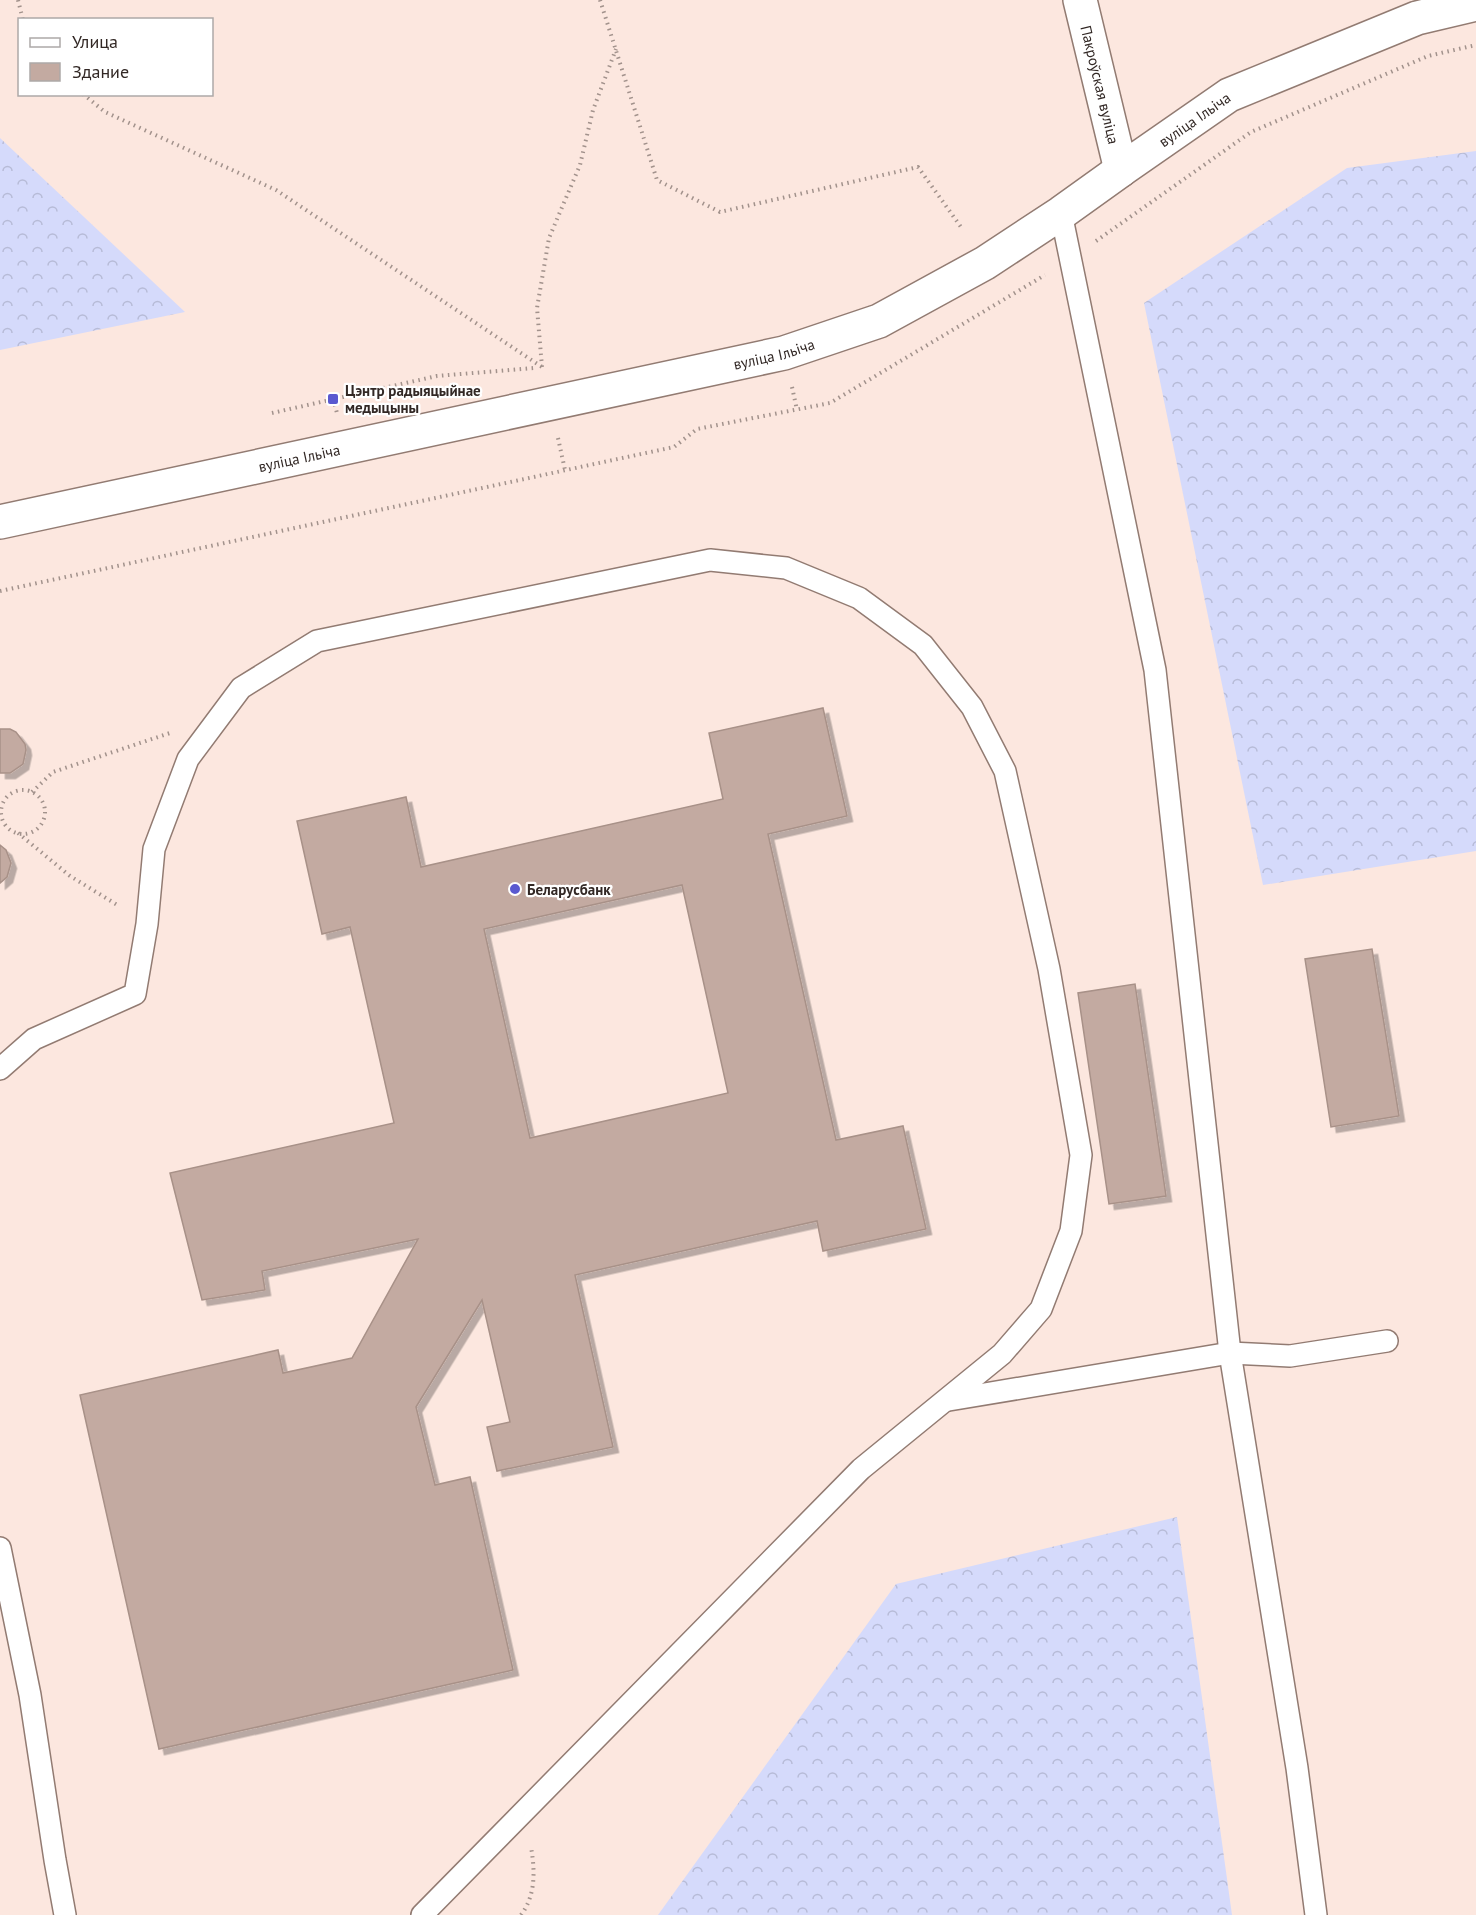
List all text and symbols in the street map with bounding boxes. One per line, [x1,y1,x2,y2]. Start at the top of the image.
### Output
legend [18,18,213,96]
street label: Пакроўская вуліца [1077,23,1124,146]
text: Улица [72,30,118,53]
text: Здание [72,60,129,83]
street label: вуліца Ільіча [1155,88,1234,151]
street label: вуліца Ільіча [732,334,817,373]
place label: Цэнтр радыяцыйнае медыцыны [345,381,481,417]
marker: Цэнтр радыяцыйнае медыцыны [326,392,340,406]
street label: вуліца Ільіча [256,439,342,476]
place label: Беларусбанк [527,880,611,899]
marker: Беларусбанк [508,882,522,896]

